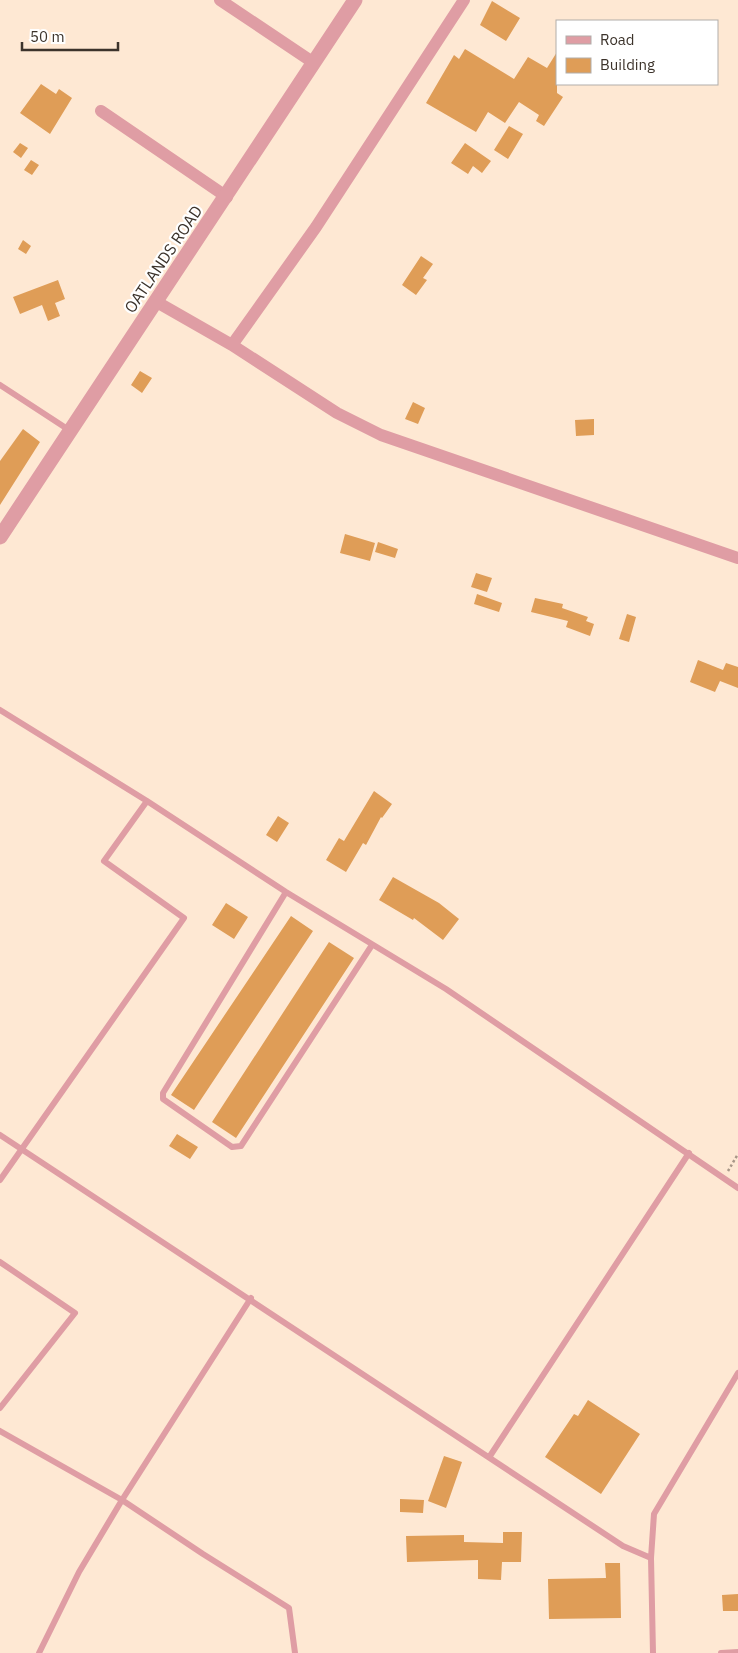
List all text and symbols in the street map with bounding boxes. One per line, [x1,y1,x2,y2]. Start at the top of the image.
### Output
scale bar [22,20,119,52]
legend [556,20,718,85]
text: 50 m [30,27,65,46]
text: Road [600,30,635,49]
text: Building [600,55,655,74]
street label: OATLANDS ROAD [120,201,206,317]

